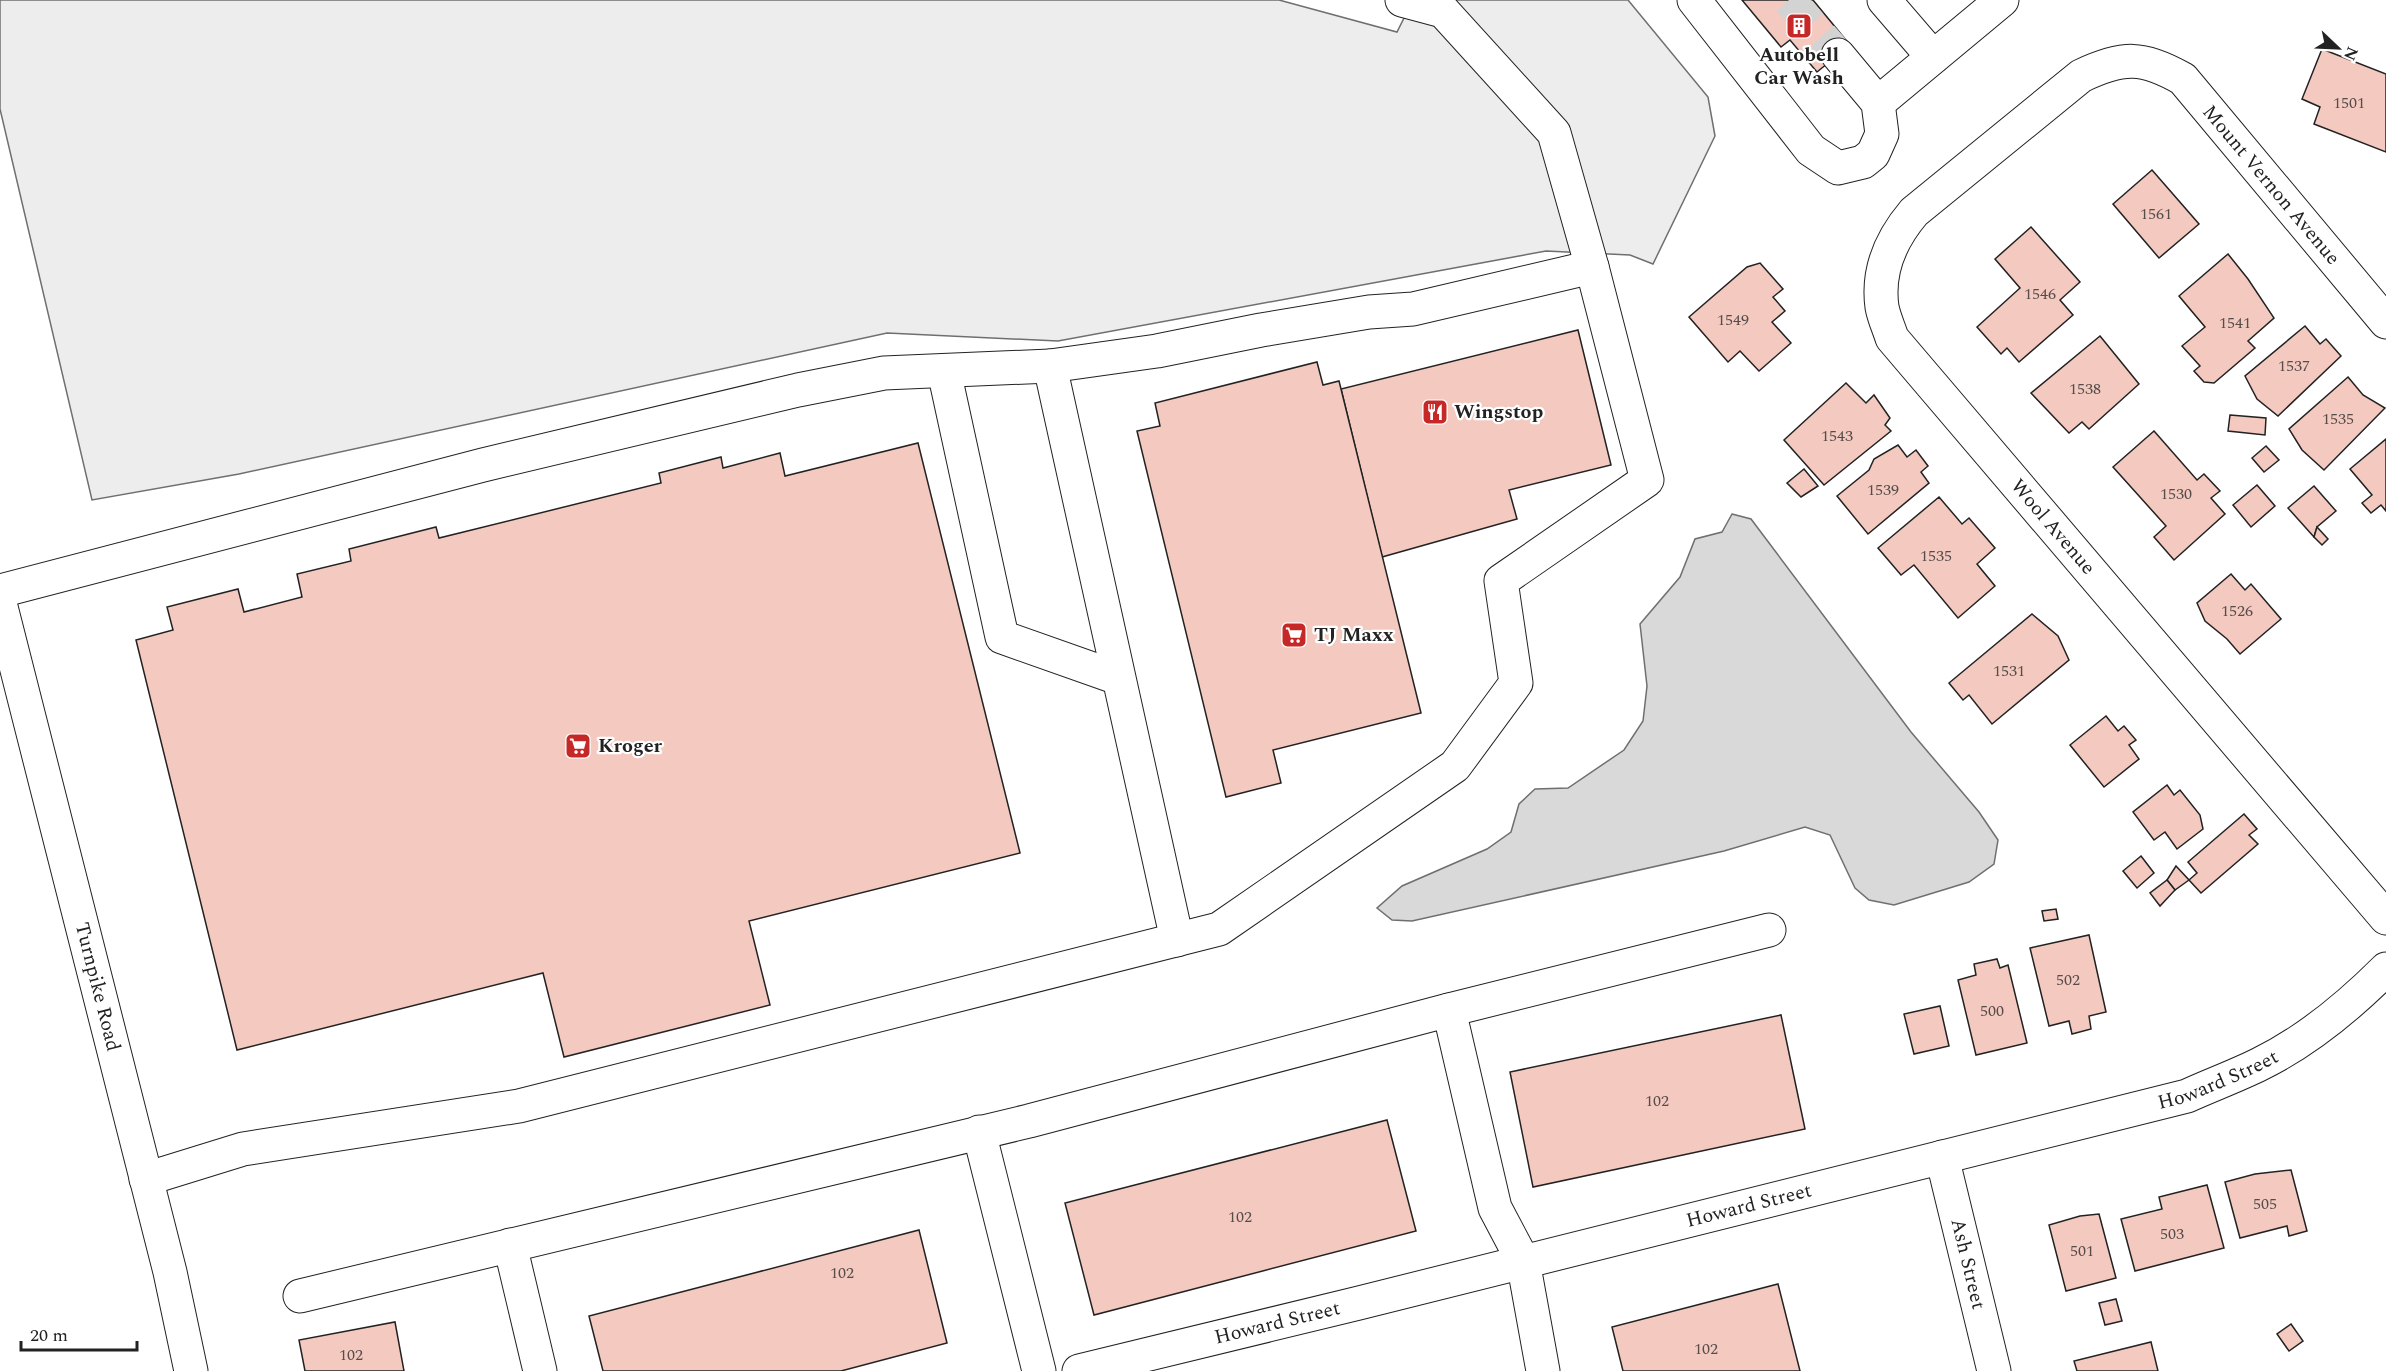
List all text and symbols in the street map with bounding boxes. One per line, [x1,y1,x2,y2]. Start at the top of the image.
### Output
building icon: Autobell Car Wash [1784,11,1814,41]
north arrow [2308,18,2368,78]
place label: Autobell Car Wash [1754,40,1844,93]
text: N [2337,43,2364,64]
house number: 1501 [2333,91,2365,115]
street label: Mount Vernon Avenue [2195,98,2347,272]
house number: 1561 [2140,202,2172,226]
house number: 1546 [2024,282,2056,306]
house number: 1549 [1717,308,1749,332]
house number: 1541 [2219,311,2251,335]
house number: 1537 [2278,354,2310,378]
house number: 1538 [2069,377,2101,401]
restaurant icon: Wingstop [1420,397,1450,427]
place label: Wingstop [1454,397,1544,427]
house number: 1535 [2322,407,2354,431]
house number: 1543 [1821,424,1853,448]
street label: Wool Avenue [2003,472,2102,581]
house number: 1539 [1867,478,1899,502]
house number: 1530 [2160,482,2192,506]
house number: 1535 [1920,544,1952,568]
house number: 1526 [2221,599,2253,623]
supermarket icon: TJ Maxx [1279,620,1309,650]
place label: TJ Maxx [1314,620,1394,650]
house number: 1531 [1993,659,2025,683]
supermarket icon: Kroger [563,731,593,761]
place label: Kroger [598,731,663,761]
street label: Turnpike Road [67,919,128,1055]
house number: 502 [2056,968,2080,992]
house number: 500 [1980,999,2004,1023]
street label: Howard Street [2154,1042,2284,1118]
house number: 102 [1645,1089,1669,1113]
street label: Howard Street [1683,1175,1815,1236]
house number: 505 [2253,1192,2277,1216]
house number: 102 [1228,1205,1252,1229]
street label: Ash Street [1942,1215,1993,1312]
house number: 503 [2160,1222,2184,1246]
house number: 501 [2070,1239,2094,1263]
house number: 102 [830,1261,854,1285]
street label: Howard Street [1211,1293,1343,1353]
scale bar [21,1314,136,1352]
text: 20 m [30,1322,68,1349]
house number: 102 [1694,1337,1718,1361]
house number: 102 [339,1343,363,1367]

